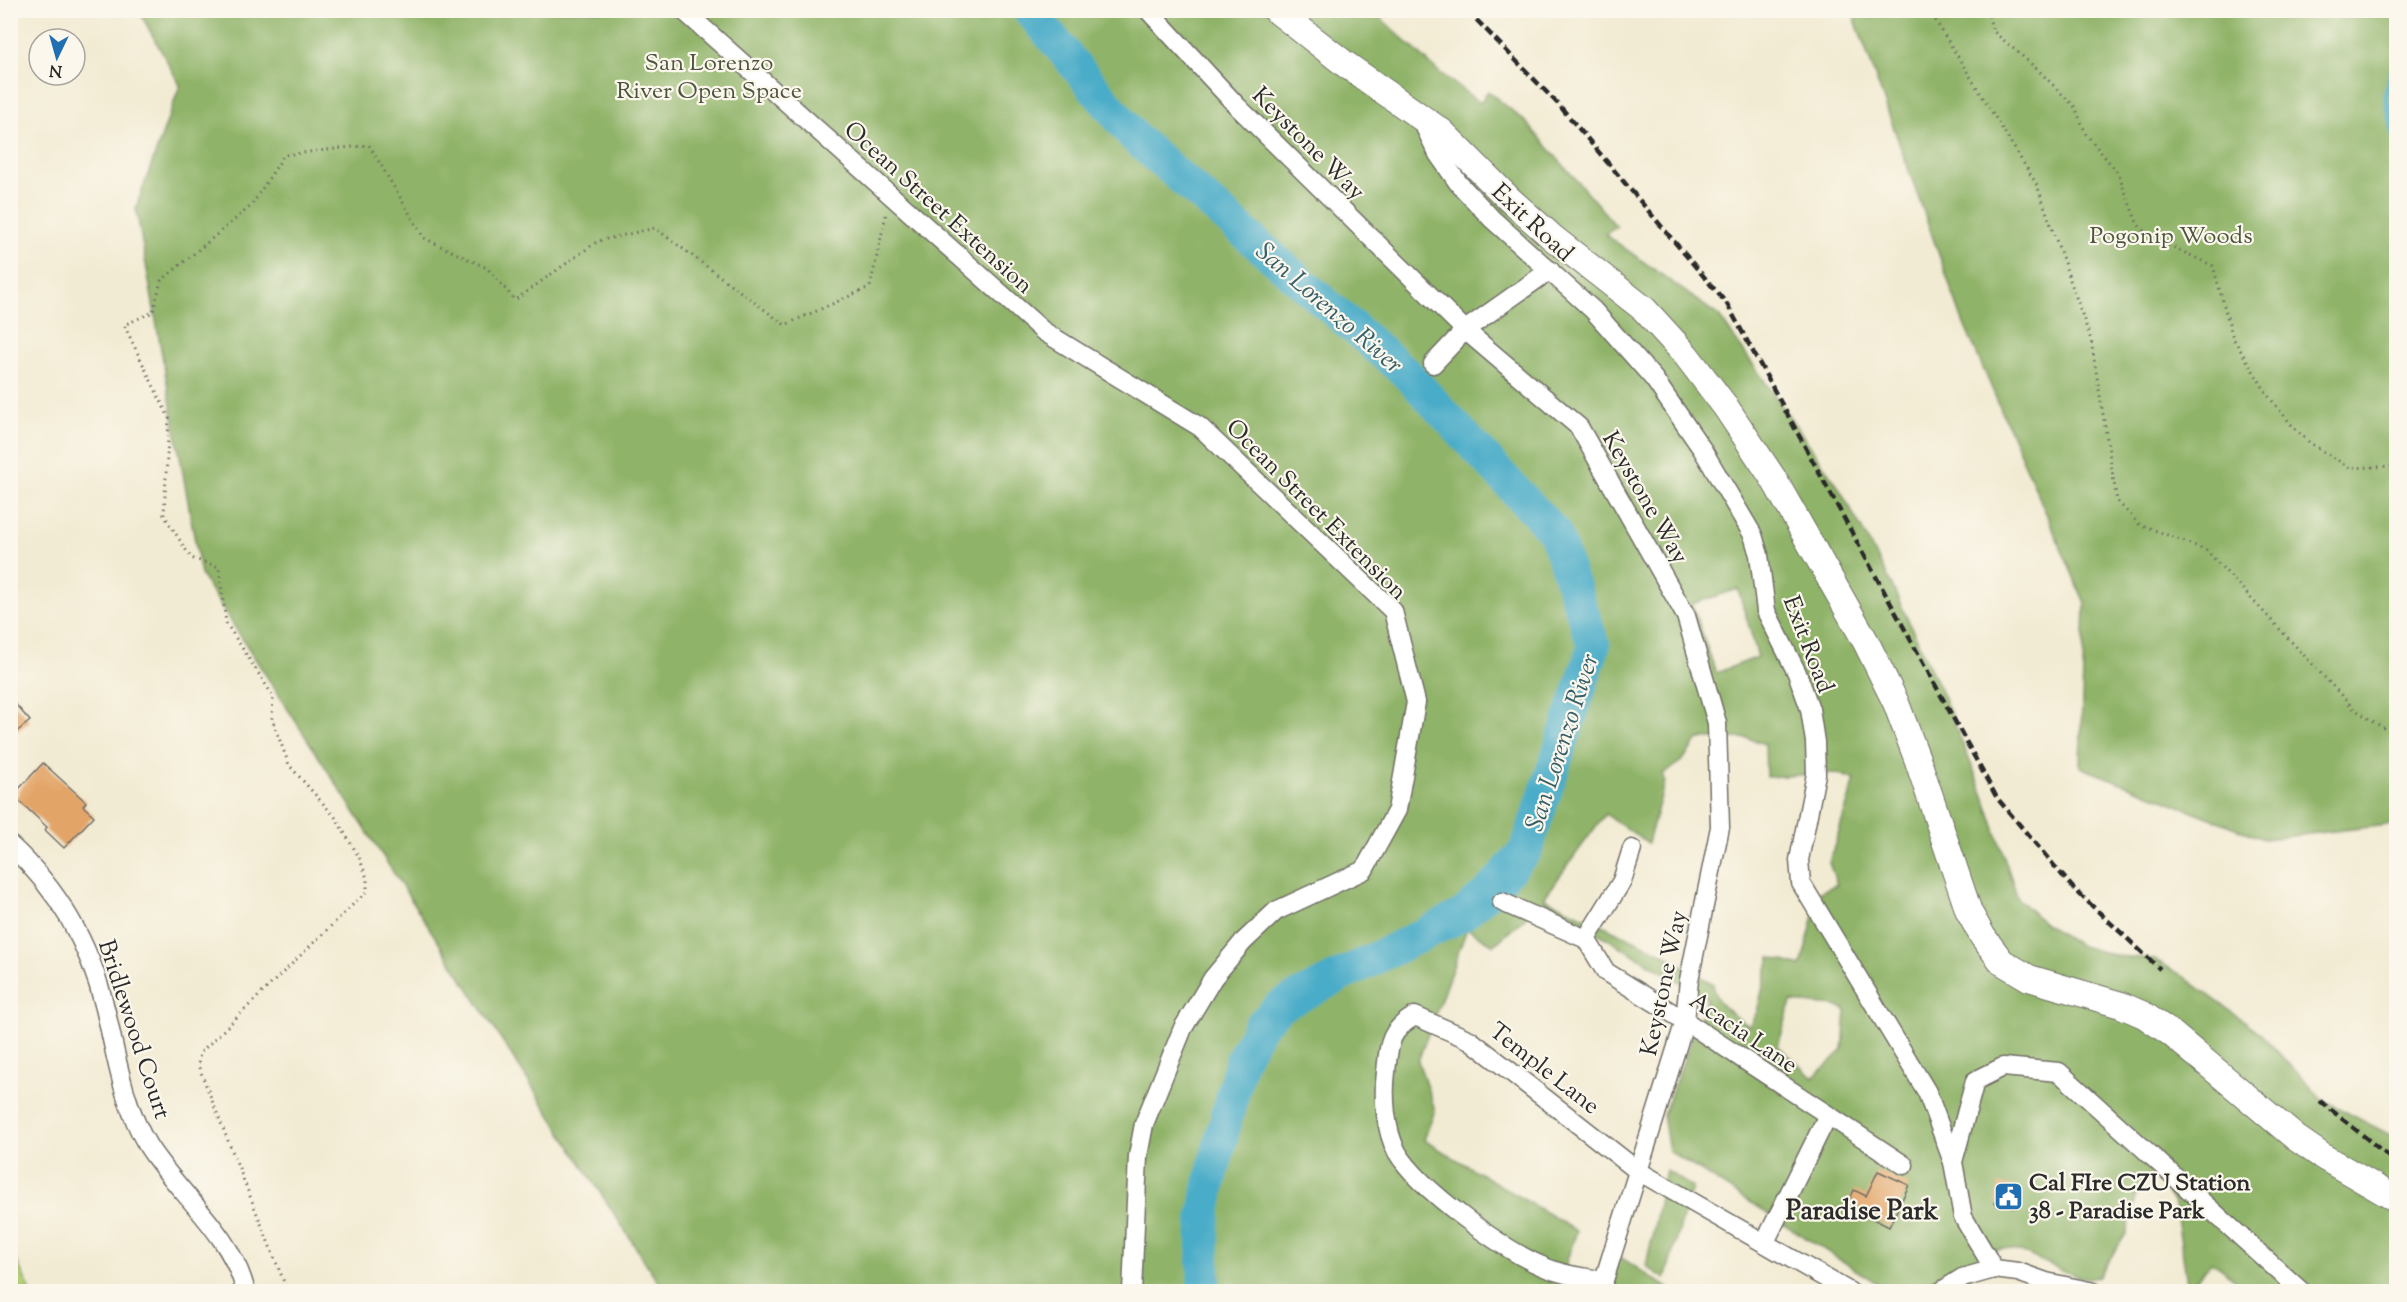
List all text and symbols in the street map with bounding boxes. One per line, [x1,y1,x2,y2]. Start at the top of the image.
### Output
north arrow [27,27,87,87]
park label: San Lorenzo River Open Space [616,47,802,109]
text: N [48,57,63,81]
street label: Keystone Way [1243,80,1372,209]
street label: Ocean Street Extension [835,114,1040,303]
street label: Exit Road [1483,176,1581,271]
park label: Pogonip Woods [2089,220,2253,254]
water label: San Lorenzo River [1247,234,1410,383]
street label: Ocean Street Extension [1217,412,1414,609]
street label: Keystone Way [1593,425,1696,571]
street label: Exit Road [1773,591,1841,699]
water label: San Lorenzo River [1517,649,1610,836]
street label: Keystone Way [1633,907,1697,1059]
street label: Bridlewood Court [88,936,178,1124]
street label: Acacia Lane [1682,985,1804,1083]
street label: Temple Lane [1481,1015,1606,1124]
place label: Cal FIre CZU Station 38 - Paradise Park [2029,1167,2251,1229]
public building icon: Cal FIre CZU Station 38 - Paradise Park [1992,1180,2024,1212]
district label: Paradise Park [1786,1193,1939,1232]

